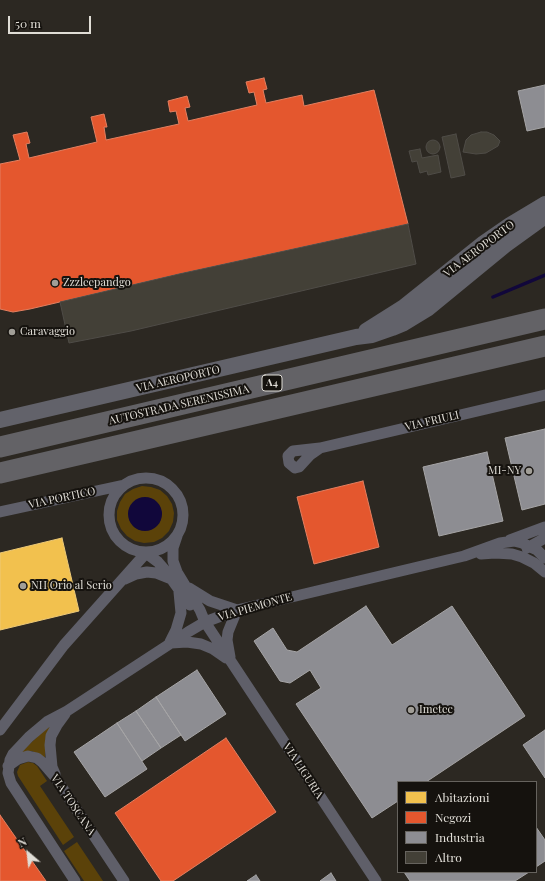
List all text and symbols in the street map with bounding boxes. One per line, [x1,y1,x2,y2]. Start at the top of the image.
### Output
scale bar [10,8,93,34]
text: 50 m [15,15,41,31]
street label: VIA AEROPORTO [441,218,517,280]
place label: Zzzleepandgo [63,276,131,290]
marker: Zzzleepandgo [50,278,60,288]
place label: Caravaggio [20,325,75,339]
marker: Caravaggio [7,327,17,337]
street label: VIA AEROPORTO [135,363,221,395]
road number: A4 [262,375,282,391]
street label: AUTOSTRADA SERENISSIMA [108,382,250,428]
street label: VIA FRIULI [404,408,460,434]
place label: MI-NY [488,464,521,478]
marker: MI-NY [524,466,534,476]
street label: VIA PORTICO [27,484,97,512]
place label: NH Orio al Serio [31,579,112,593]
marker: NH Orio al Serio [18,581,28,591]
street label: VIA PIEMONTE [217,590,293,624]
place label: Imetec [419,703,453,717]
marker: Imetec [406,705,416,715]
street label: VIA LIGURIA [280,741,326,801]
street label: VIA TOSCANA [48,772,98,838]
legend [397,781,537,873]
text: Abitazioni [435,789,490,805]
text: Negozi [435,809,471,825]
text: Industria [435,829,485,845]
north arrow [8,833,48,873]
text: N [15,833,29,850]
text: Altro [435,849,462,865]

